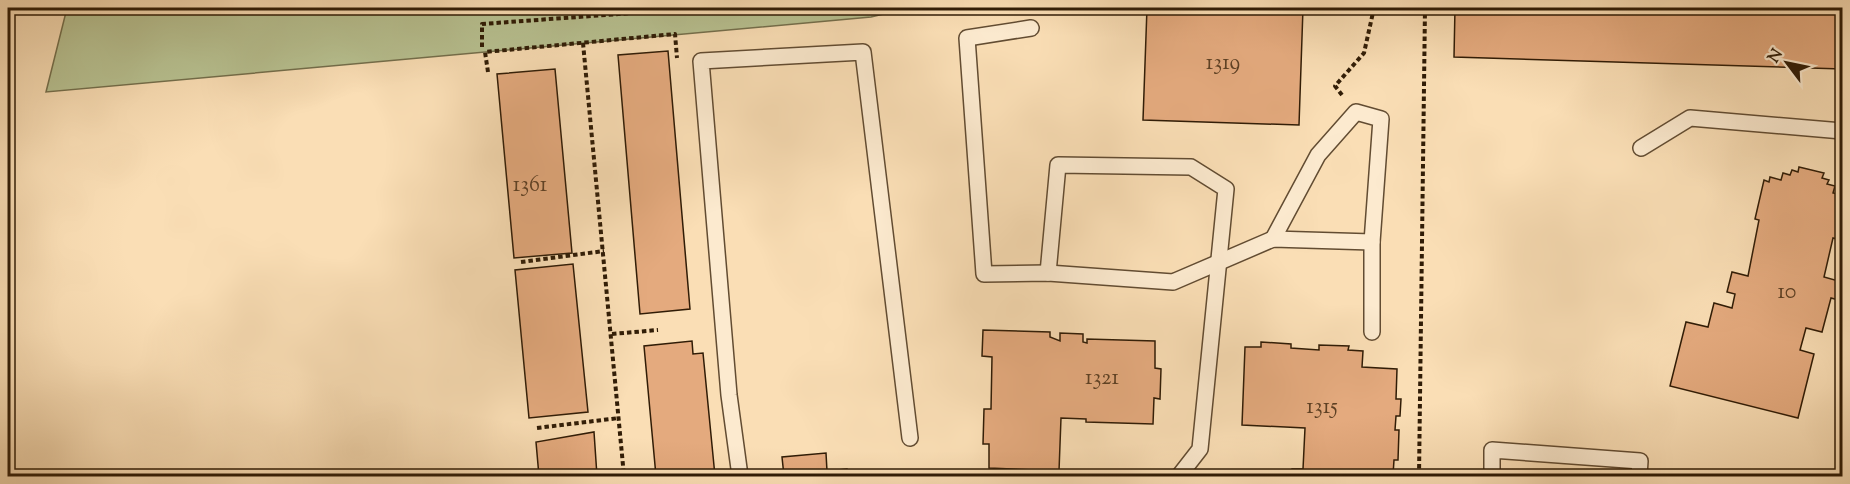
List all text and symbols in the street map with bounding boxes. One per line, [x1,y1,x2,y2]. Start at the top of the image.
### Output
north arrow [1757,33,1817,93]
text: N [1763,45,1790,68]
house number: 1319 [1206,48,1240,80]
house number: 1361 [513,170,548,202]
house number: 10 [1778,277,1796,309]
house number: 1321 [1085,363,1120,395]
house number: 1315 [1306,392,1338,424]

